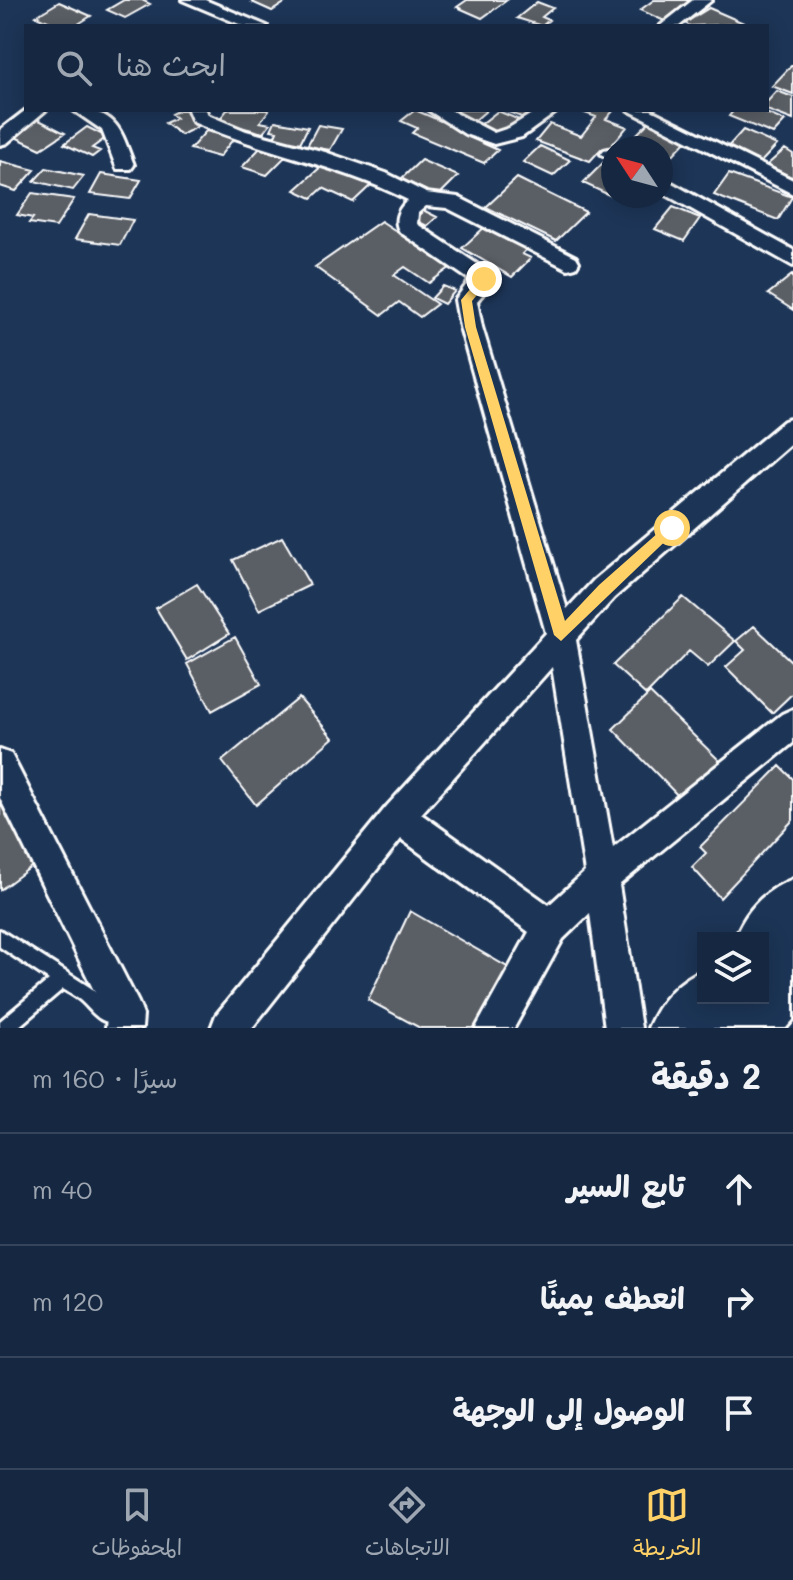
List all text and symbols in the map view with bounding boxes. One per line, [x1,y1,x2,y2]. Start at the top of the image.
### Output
search box [24,24,769,112]
text: ابحث هنا [116,44,226,84]
icon: search [52,46,96,90]
north arrow [601,136,673,208]
route end [466,261,502,297]
route start [654,510,690,546]
map controls [697,932,769,1004]
button: layers [697,932,769,1004]
text: 2 دقيقة [651,1053,761,1098]
text: سيرًا · 160 m [32,1061,178,1095]
text: تابع السير [567,1165,685,1205]
icon: ahead [717,1167,761,1211]
text: 40 m [32,1172,92,1206]
text: انعطف يمينًا [540,1277,685,1317]
icon: right [717,1279,761,1323]
text: 120 m [32,1284,103,1318]
text: الوصول إلى الوجهة [452,1389,685,1429]
icon: arrive [717,1391,761,1435]
tab: المحفوظات [91,1483,182,1567]
tab: الاتجاهات [365,1483,450,1567]
tab: الخريطة [633,1483,702,1567]

